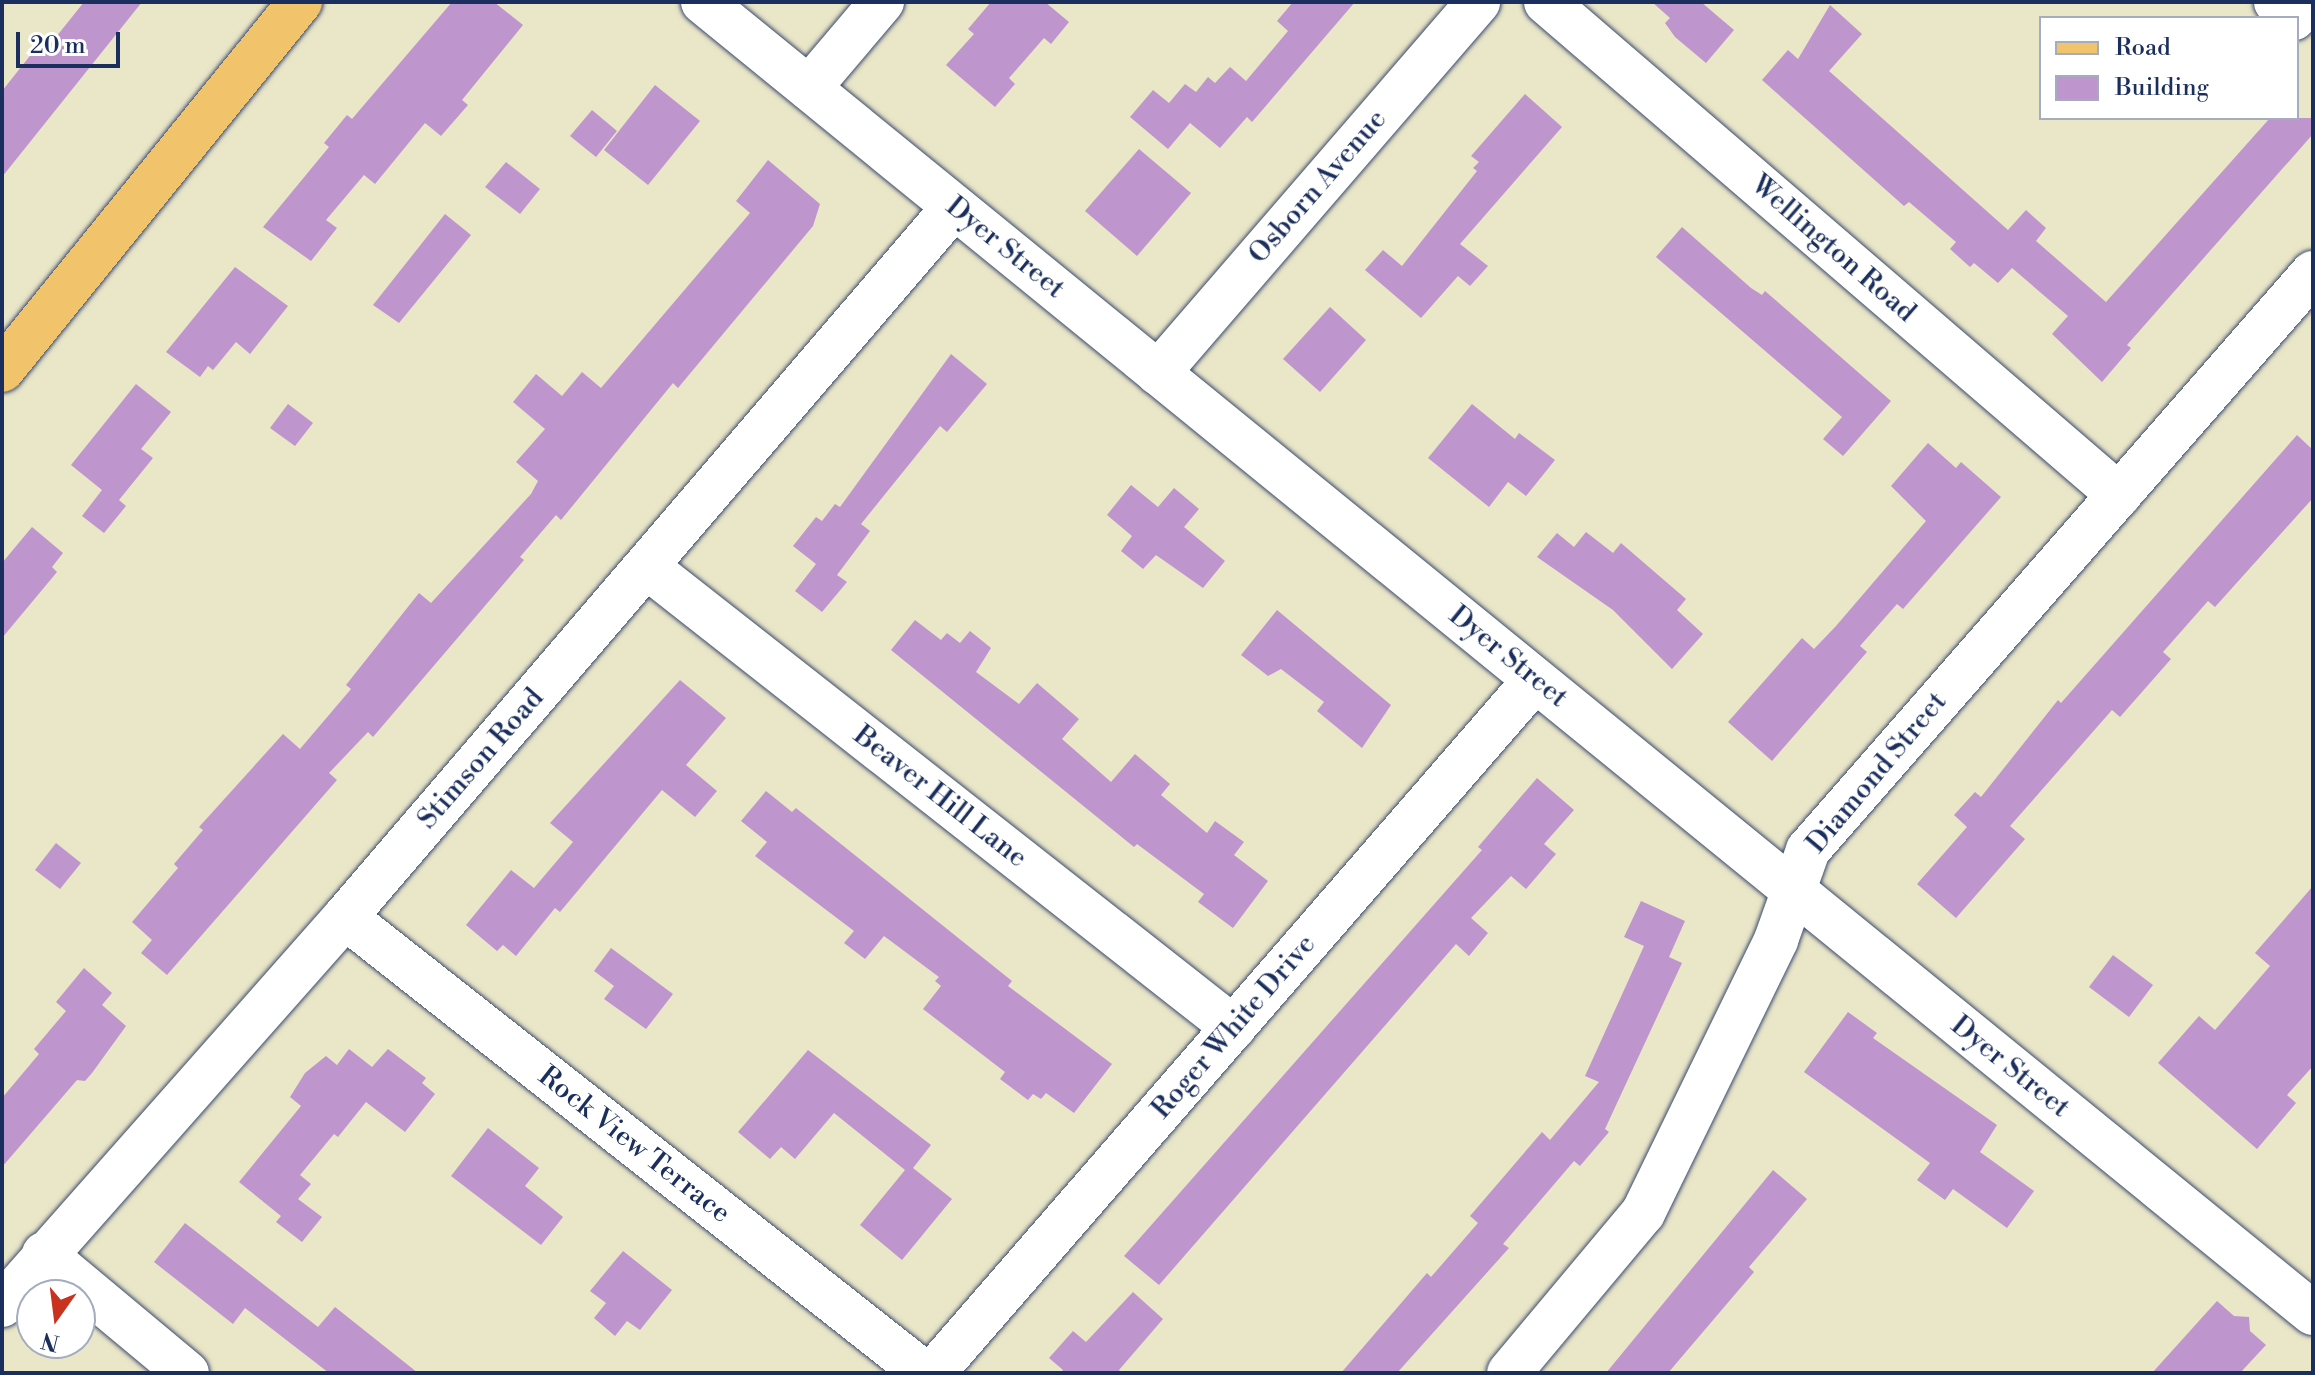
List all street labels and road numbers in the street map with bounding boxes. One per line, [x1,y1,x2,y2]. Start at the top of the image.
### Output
street label: Osborn Avenue [1242,103,1394,271]
street label: Wellington Road [1744,168,1922,330]
street label: Dyer Street [939,190,1071,306]
street label: Dyer Street [1442,599,1574,715]
street label: Stimson Road [411,682,551,836]
street label: Diamond Street [1800,686,1954,860]
street label: Beaver Hill Lane [847,719,1033,875]
street label: Roger White Drive [1145,928,1323,1126]
street label: Dyer Street [1944,1009,2076,1125]
street label: Rock View Terrace [531,1060,737,1230]

